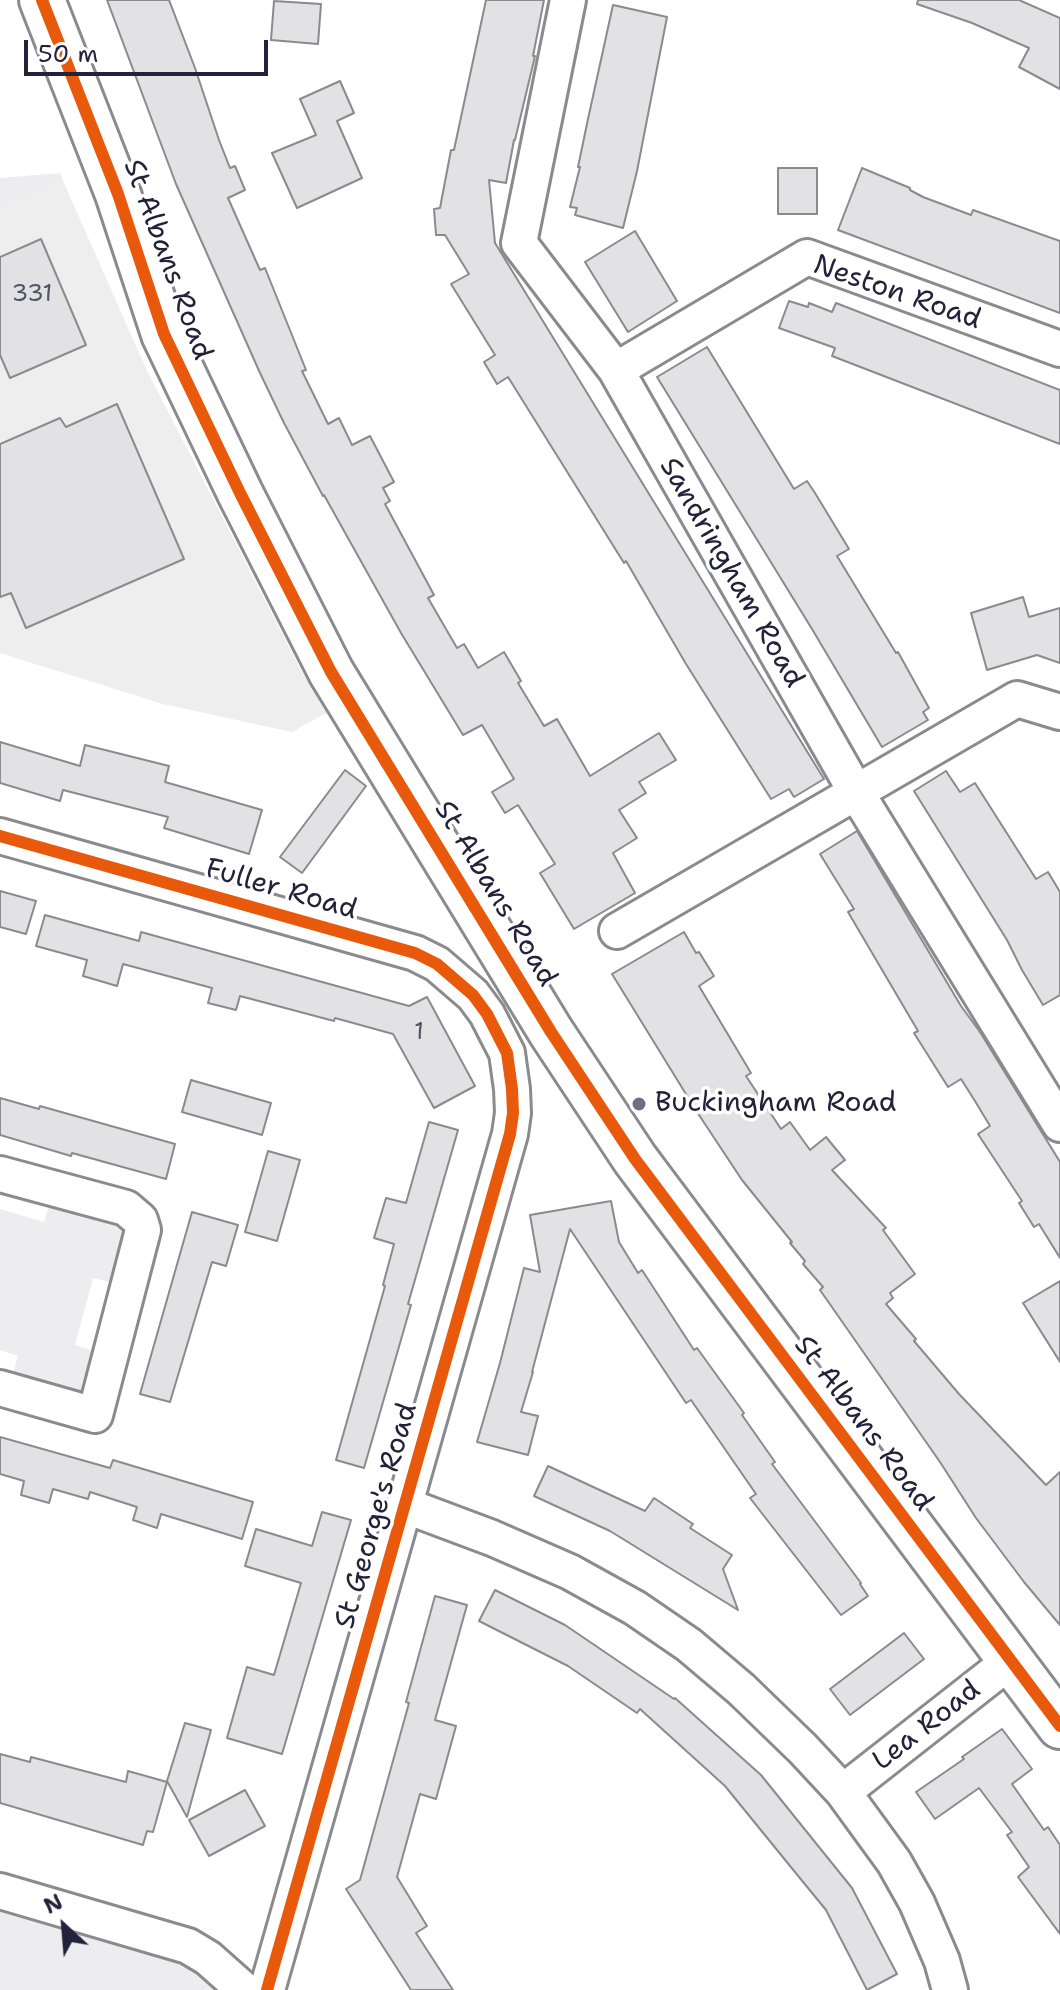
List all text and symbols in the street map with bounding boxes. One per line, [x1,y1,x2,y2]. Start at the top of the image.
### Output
scale bar [28,24,272,74]
text: 50 m [38,38,98,70]
street label: St Albans Road [115,155,219,365]
street label: Neston Road [809,249,985,337]
house number: 331 [12,281,52,309]
street label: Sandringham Road [652,452,810,694]
street label: St Albans Road [426,795,564,993]
street label: Fuller Road [201,852,361,928]
house number: 1 [414,1019,424,1047]
place label: Buckingham Road [655,1087,896,1121]
marker: Buckingham Road [630,1095,648,1113]
street label: St Albans Road [786,1330,940,1518]
street label: St George's Road [329,1399,425,1633]
street label: Lea Road [866,1673,988,1779]
north arrow [24,1886,104,1966]
text: N [39,1887,67,1921]

